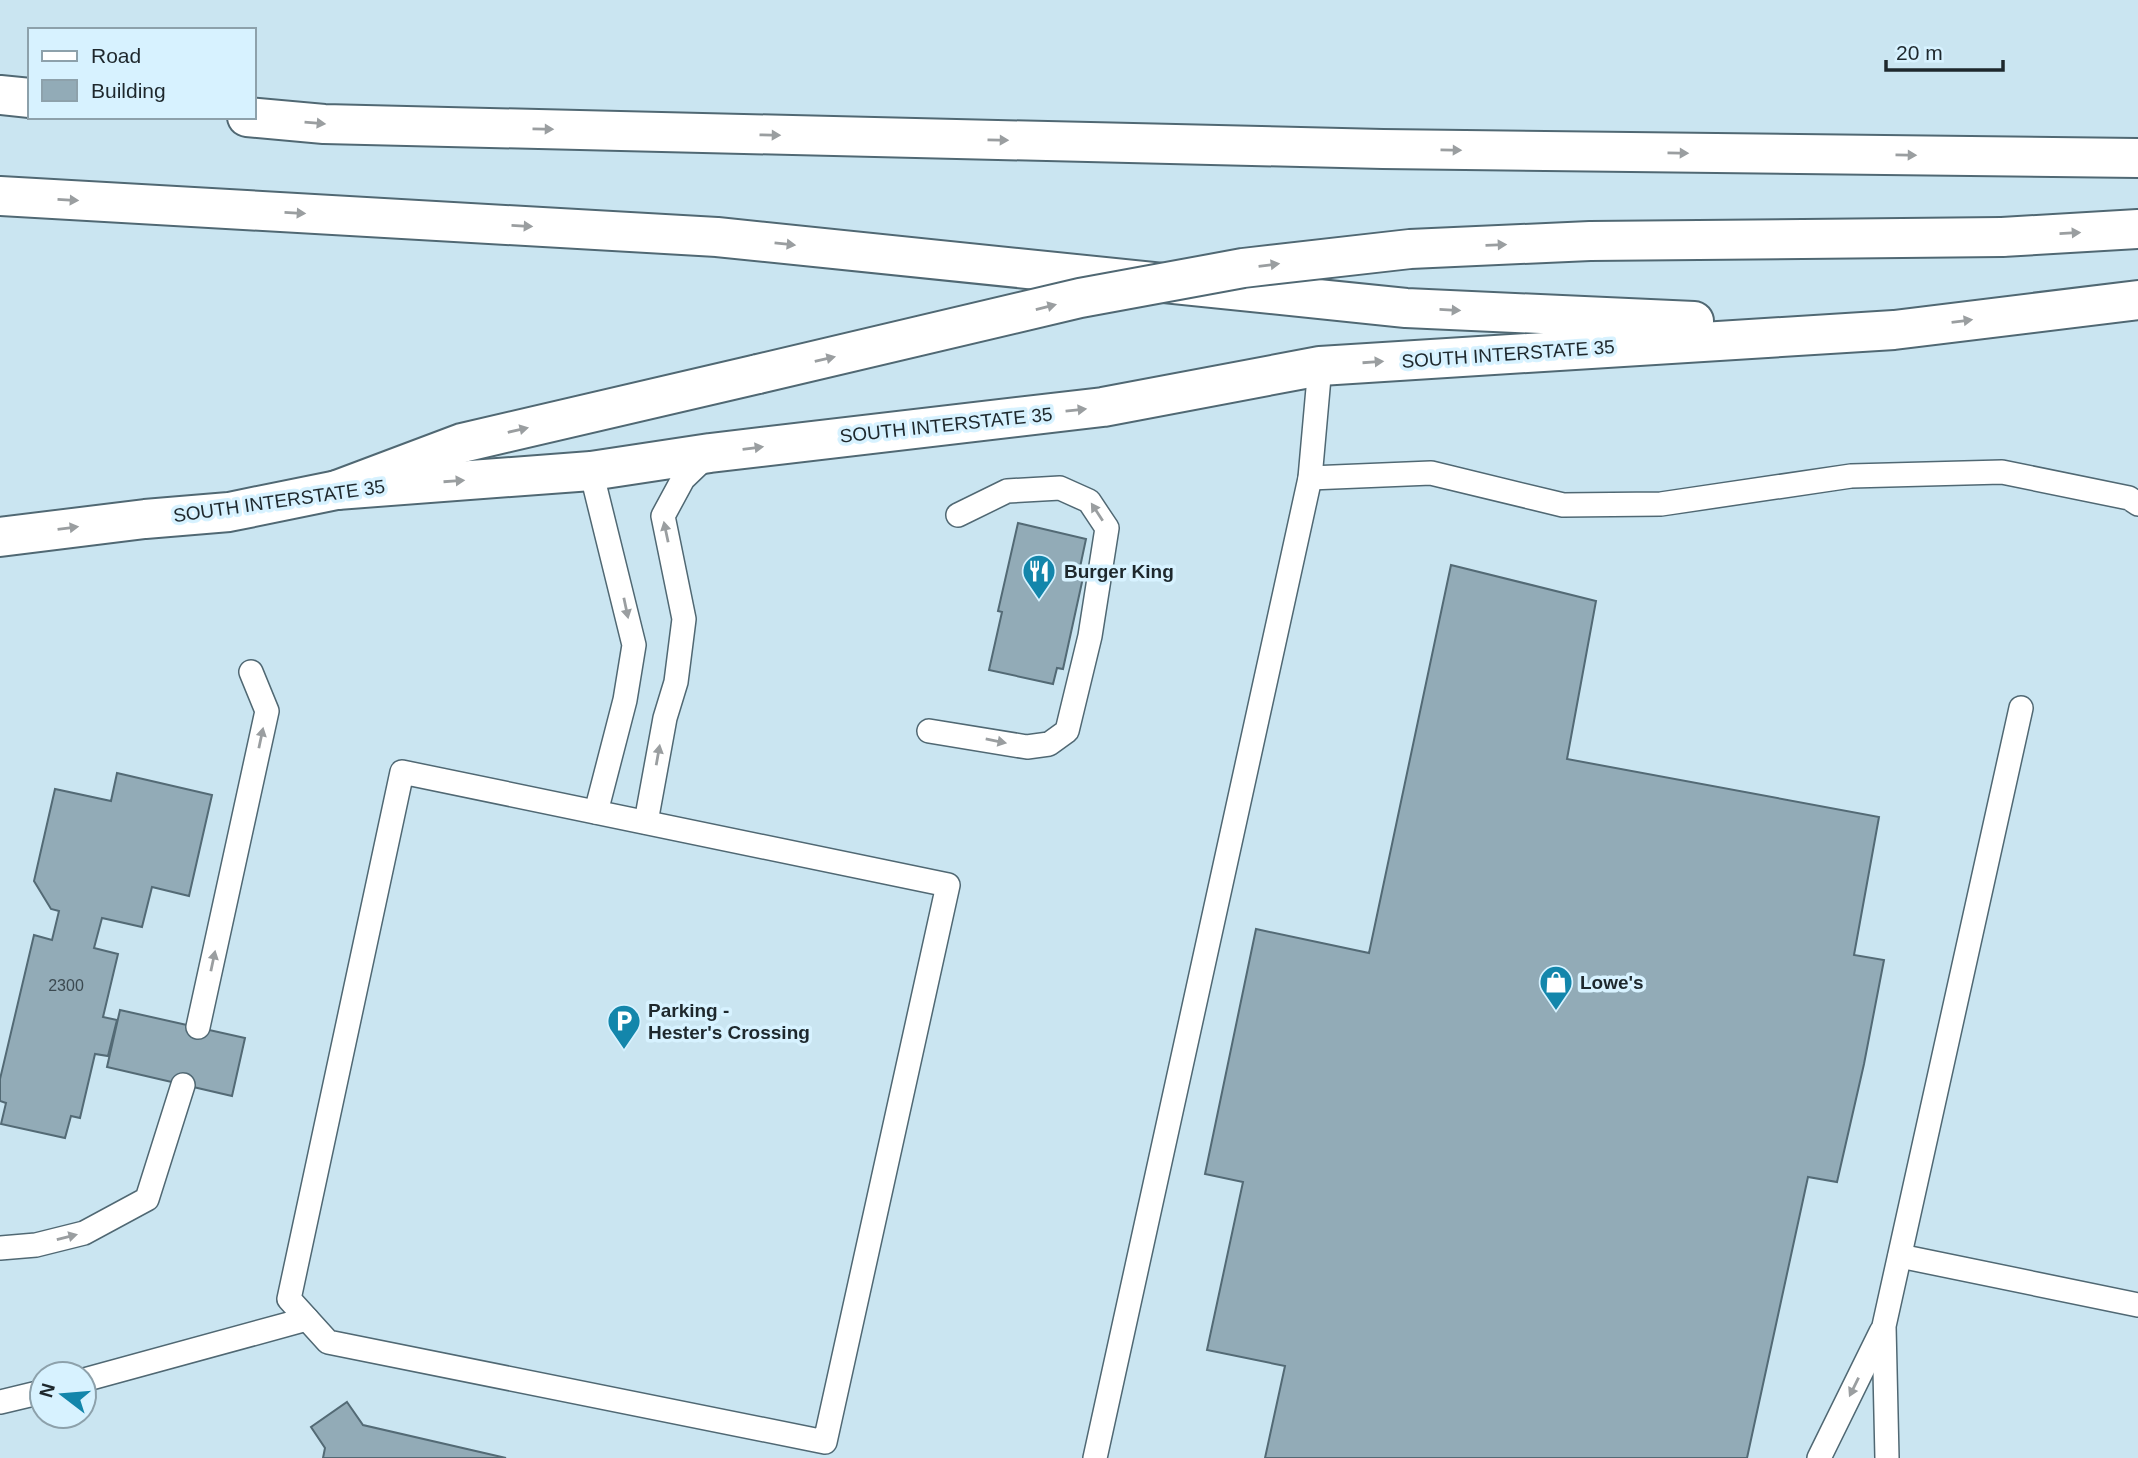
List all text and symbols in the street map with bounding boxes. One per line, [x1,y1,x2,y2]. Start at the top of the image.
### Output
legend [28,28,256,119]
scale bar [1886,28,2003,72]
text: 20 m [1896,41,1943,64]
text: Road [91,44,141,67]
text: Building [91,79,166,102]
one-way arrow [305,118,327,129]
one-way arrow [532,124,554,135]
one-way arrow [759,129,781,140]
one-way arrow [987,134,1009,146]
one-way arrow [1440,144,1462,156]
one-way arrow [1668,147,1690,158]
one-way arrow [1895,149,1917,161]
one-way arrow [57,195,79,206]
one-way arrow [284,208,306,219]
one-way arrow [512,221,534,232]
one-way arrow [2059,227,2081,238]
one-way arrow [774,239,796,250]
one-way arrow [1485,239,1507,250]
one-way arrow [1259,259,1281,270]
one-way arrow [1035,301,1057,312]
one-way arrow [1440,305,1462,316]
one-way arrow [1951,316,1973,327]
street label: SOUTH INTERSTATE 35 [1401,336,1615,372]
one-way arrow [814,353,836,364]
one-way arrow [1362,357,1384,368]
street label: SOUTH INTERSTATE 35 [839,403,1053,447]
one-way arrow [1065,404,1087,415]
one-way arrow [507,424,529,435]
one-way arrow [742,442,764,453]
one-way arrow [443,475,465,486]
street label: SOUTH INTERSTATE 35 [172,476,386,526]
one-way arrow [1090,503,1103,522]
one-way arrow [661,521,672,543]
one-way arrow [57,523,79,534]
restaurant icon: Burger King [1020,552,1058,601]
place label: Burger King [1064,561,1174,582]
one-way arrow [621,597,632,619]
one-way arrow [256,727,267,749]
one-way arrow [986,736,1008,747]
one-way arrow [653,744,664,766]
one-way arrow [208,950,219,972]
shop icon: Lowe's [1537,963,1575,1012]
place label: Lowe's [1580,972,1644,993]
house number: 2300 [48,977,84,994]
place label: Parking - Hester's Crossing [648,1000,810,1043]
parking icon: Parking - Hester's Crossing [605,1002,643,1051]
one-way arrow [56,1231,78,1242]
north arrow [28,1360,98,1430]
one-way arrow [1849,1377,1860,1397]
text: N [35,1381,59,1400]

